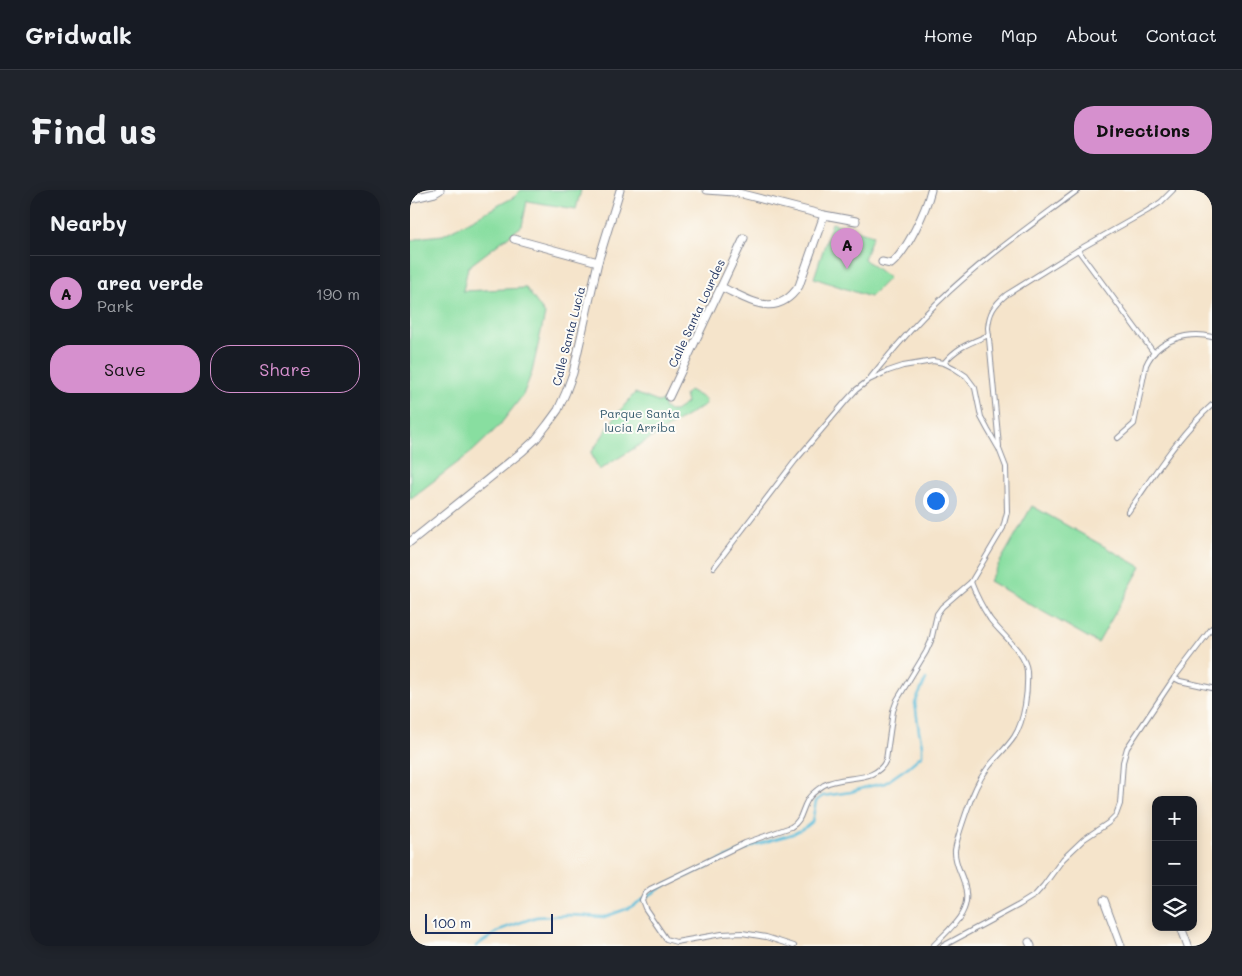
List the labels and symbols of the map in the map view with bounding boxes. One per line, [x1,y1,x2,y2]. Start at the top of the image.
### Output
pin: A [831,228,863,269]
street label: Calle Santa Lourdes [664,256,728,370]
street label: Calle Santa Lucía [548,285,588,387]
park label: Parque Santa lucia Arriba [600,405,680,435]
your location [923,488,949,514]
scale bar [425,911,552,934]

